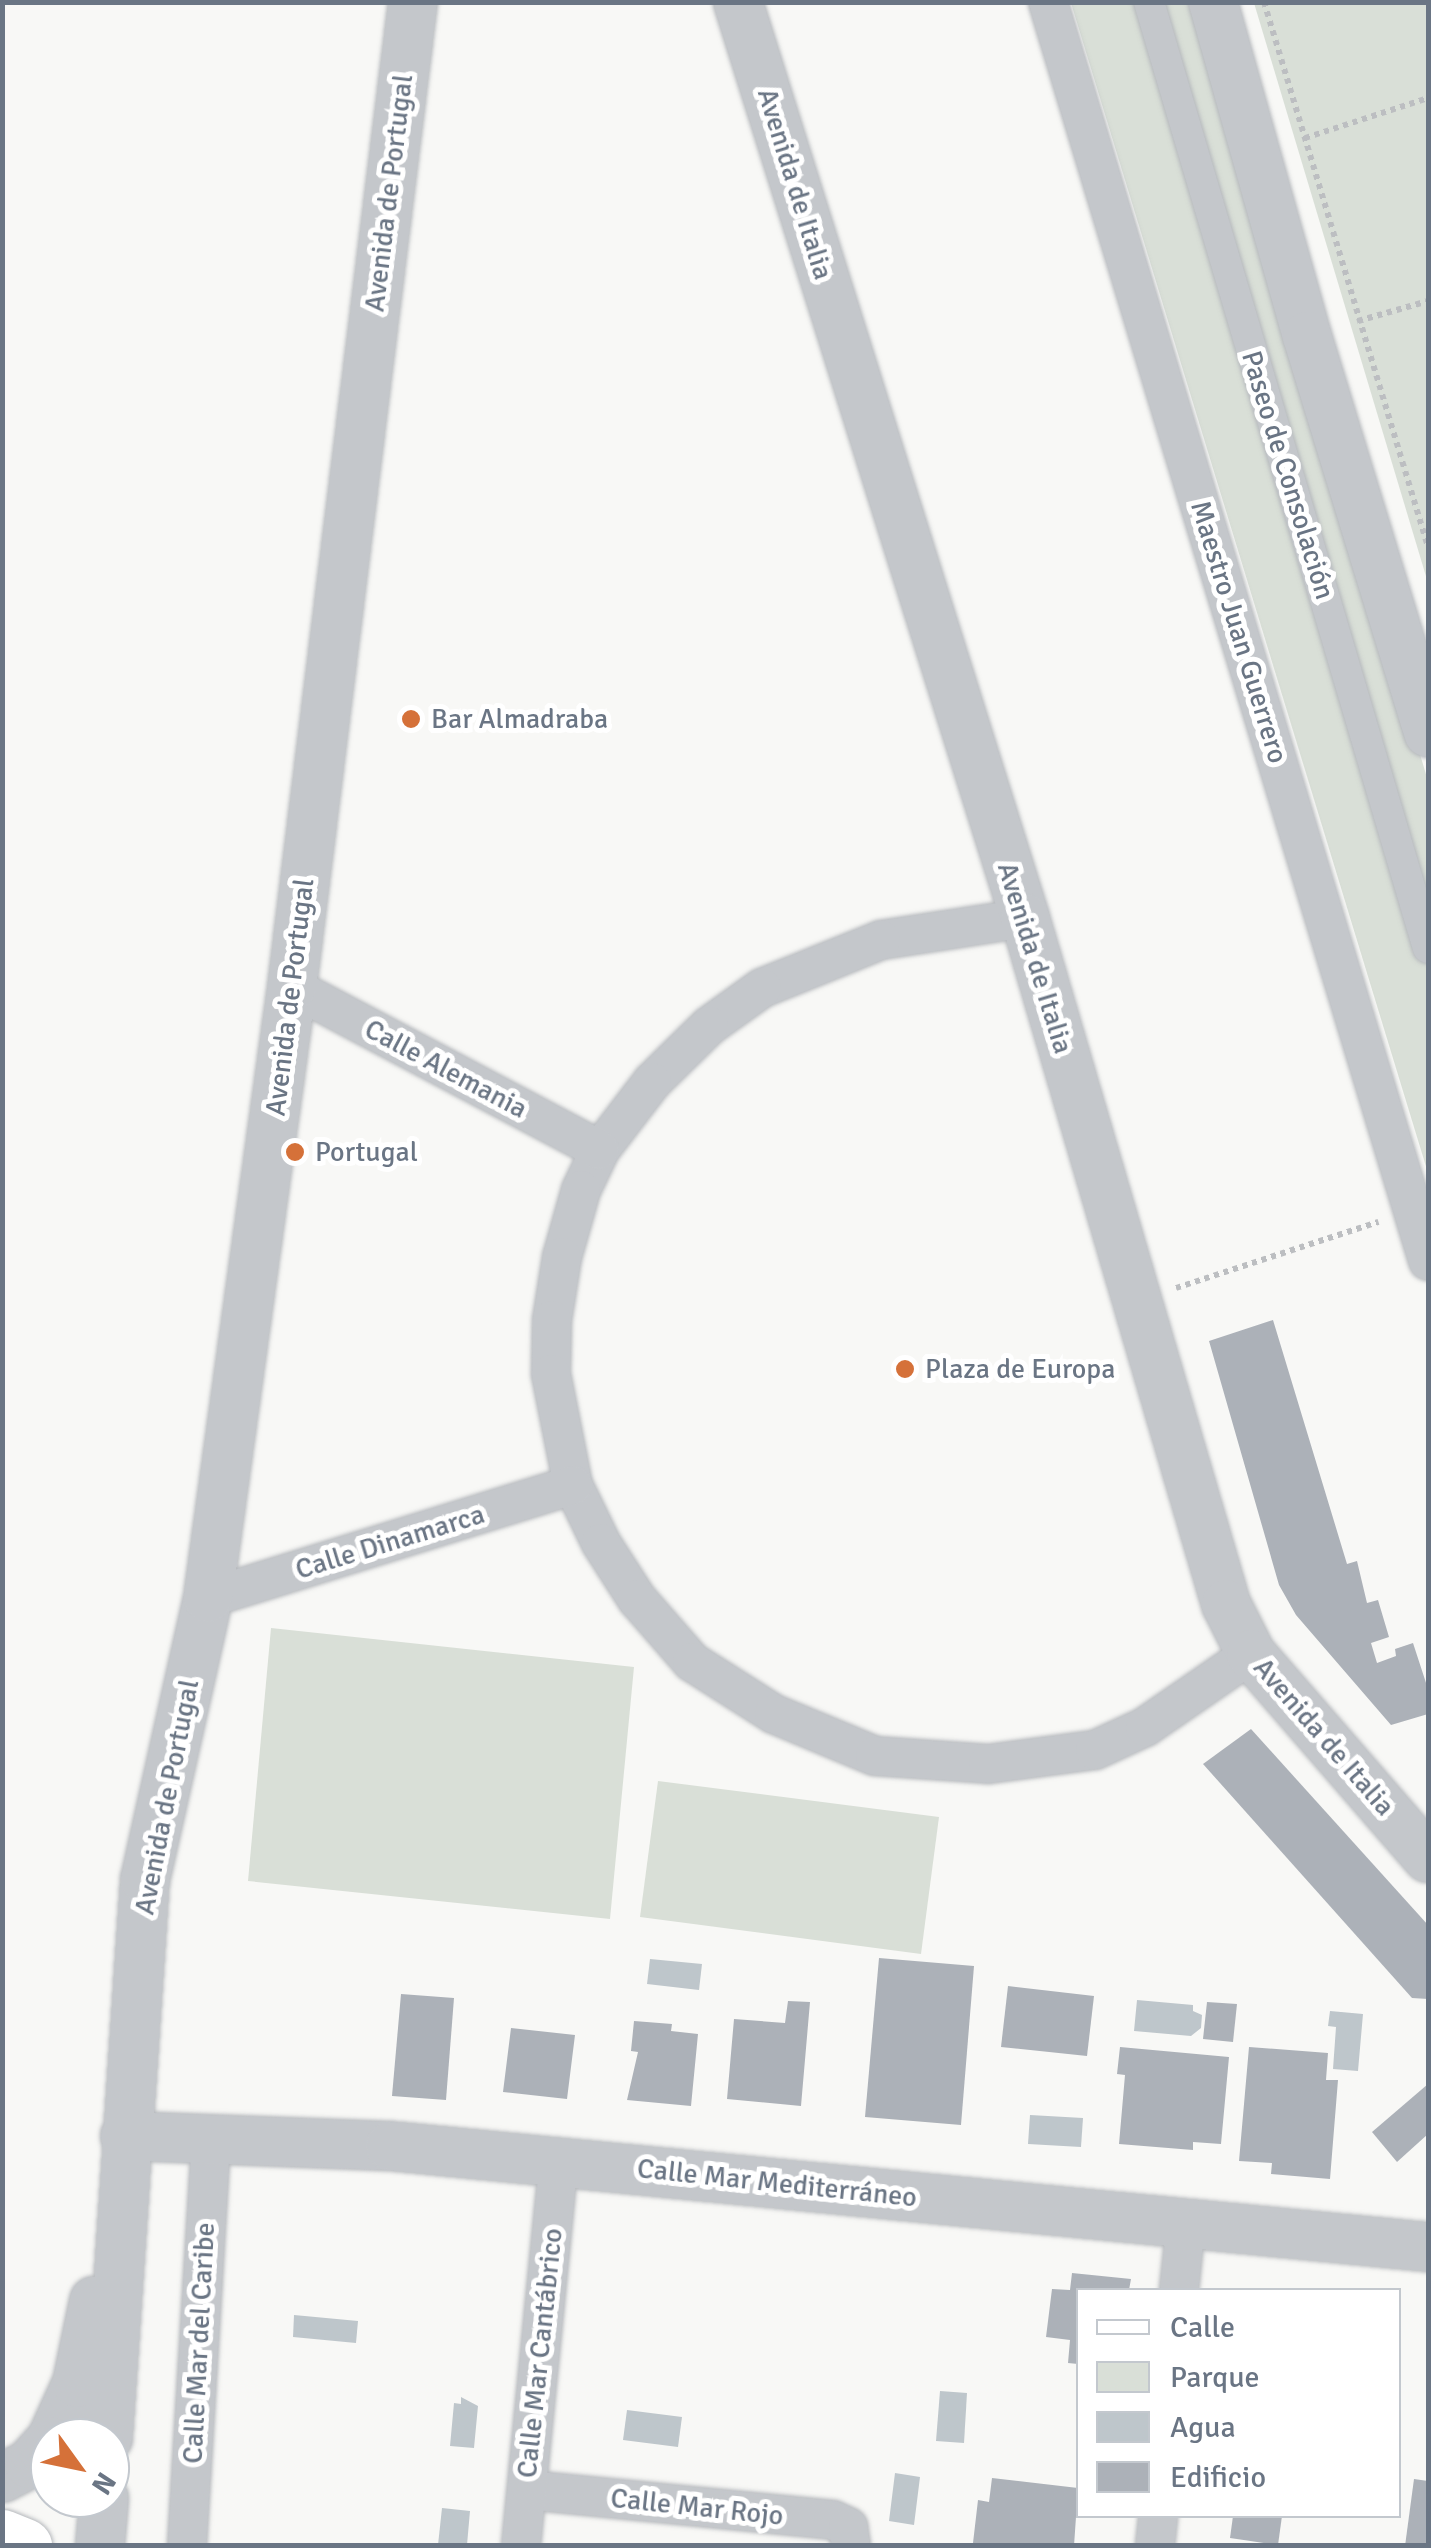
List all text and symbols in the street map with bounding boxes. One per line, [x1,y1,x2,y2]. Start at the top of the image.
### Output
street label: Avenida de Portugal [358,72,420,314]
street label: Avenida de Italia [750,84,840,284]
street label: Paseo de Consolación [1234,347,1342,603]
street label: Maestro Juan Guerrero [1183,497,1295,767]
place label: Bar Almadraba [431,702,608,736]
marker: Bar Almadraba [400,708,422,730]
street label: Avenida de Italia [990,858,1080,1058]
street label: Avenida de Portugal [259,876,321,1118]
street label: Calle Alemania [359,1012,533,1126]
place label: Portugal [315,1135,418,1169]
marker: Portugal [284,1141,306,1163]
place label: Plaza de Europa [925,1352,1115,1386]
marker: Plaza de Europa [894,1358,916,1380]
street label: Calle Dinamarca [291,1497,489,1587]
street label: Avenida de Italia [1246,1651,1402,1823]
street label: Avenida de Portugal [128,1676,206,1918]
street label: Calle Mar Mediterráneo [635,2152,919,2214]
street label: Calle Mar del Caribe [176,2222,222,2464]
street label: Calle Mar Cantábrico [510,2226,570,2480]
legend [1076,2288,1401,2518]
text: Calle [1170,2309,1235,2346]
text: Parque [1170,2359,1260,2396]
text: Agua [1170,2409,1236,2446]
north arrow [30,2418,130,2518]
text: Edificio [1170,2459,1266,2496]
text: N [84,2466,123,2501]
street label: Calle Mar Rojo [609,2481,785,2533]

